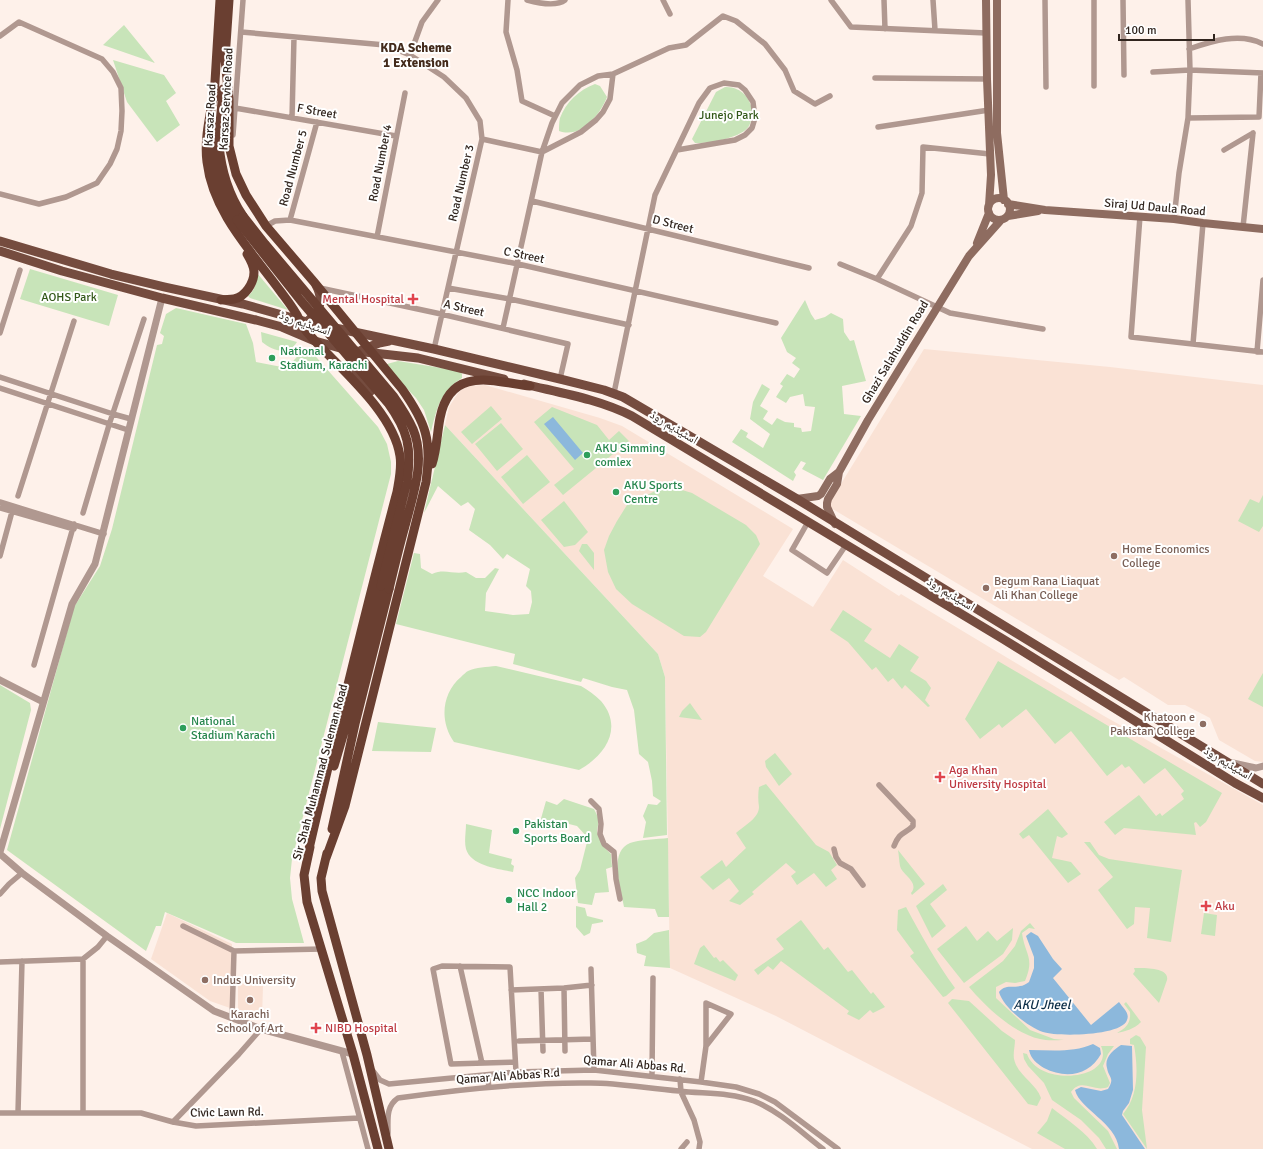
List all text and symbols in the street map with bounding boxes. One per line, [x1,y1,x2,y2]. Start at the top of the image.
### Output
scale bar [1119,16,1214,42]
text: 100 m [1125,23,1157,38]
district label: KDA Scheme 1 Extension [380,40,452,71]
street label: Karsaz Service Road [216,47,237,151]
street label: Karsaz Road [201,83,220,147]
street label: F Street [296,101,338,122]
park label: Junejo Park [699,108,759,123]
street label: Road Number 4 [366,123,395,203]
street label: Road Number 5 [276,128,311,208]
street label: Road Number 3 [445,143,478,223]
street label: Siraj Ud Daula Road [1104,196,1206,219]
street label: D Street [651,212,695,237]
street label: C Street [502,244,546,267]
park label: AOHS Park [41,290,97,305]
place label: Mental Hospital [322,292,404,307]
marker: Mental Hospital [407,293,419,305]
street label: A Street [442,297,486,320]
street label: Ghazi Salahuddin Road [859,298,932,407]
street label: اسٹیڈیم روڈ [277,308,333,339]
place label: National Stadium, Karachi [280,344,368,373]
marker: National Stadium, Karachi [267,353,277,363]
street label: اسٹیڈیم روڈ [647,407,701,448]
place label: AKU Simming comlex [595,441,665,470]
marker: AKU Simming comlex [582,450,592,460]
place label: AKU Sports Centre [624,478,682,507]
marker: AKU Sports Centre [611,487,621,497]
place label: Home Economics College [1122,542,1210,571]
marker: Home Economics College [1109,551,1119,561]
street label: اسٹیڈیم روڈ [924,574,978,615]
place label: Begum Rana Liaquat Ali Khan College [994,574,1099,603]
marker: Begum Rana Liaquat Ali Khan College [981,583,991,593]
street label: Sir Shah Muhammad Suleman Road [290,682,351,862]
place label: Khatoon e Pakistan College [1110,710,1195,739]
place label: National Stadium Karachi [191,714,275,743]
marker: Khatoon e Pakistan College [1198,719,1208,729]
marker: National Stadium Karachi [178,723,188,733]
street label: اسٹیڈیم روڈ [1201,743,1255,784]
place label: Aga Khan University Hospital [949,763,1047,792]
marker: Aga Khan University Hospital [934,771,946,783]
place label: Pakistan Sports Board [524,817,590,846]
marker: Pakistan Sports Board [511,826,521,836]
place label: NCC Indoor Hall 2 [517,886,576,915]
marker: NCC Indoor Hall 2 [504,895,514,905]
place label: Aku [1215,899,1235,914]
marker: Aku [1200,900,1212,912]
place label: Indus University [213,973,296,988]
marker: Indus University [200,975,210,985]
marker: Karachi School of Art [245,995,255,1005]
water label: AKU Jheel [1014,997,1072,1013]
place label: Karachi School of Art [217,1007,283,1036]
place label: NIBD Hospital [325,1021,398,1036]
marker: NIBD Hospital [310,1022,322,1034]
street label: Qamar Ali Abbas Rd. [583,1053,687,1076]
street label: Qamar Ali Abbas R.d [456,1065,560,1088]
street label: Civic Lawn Rd. [190,1104,264,1121]

